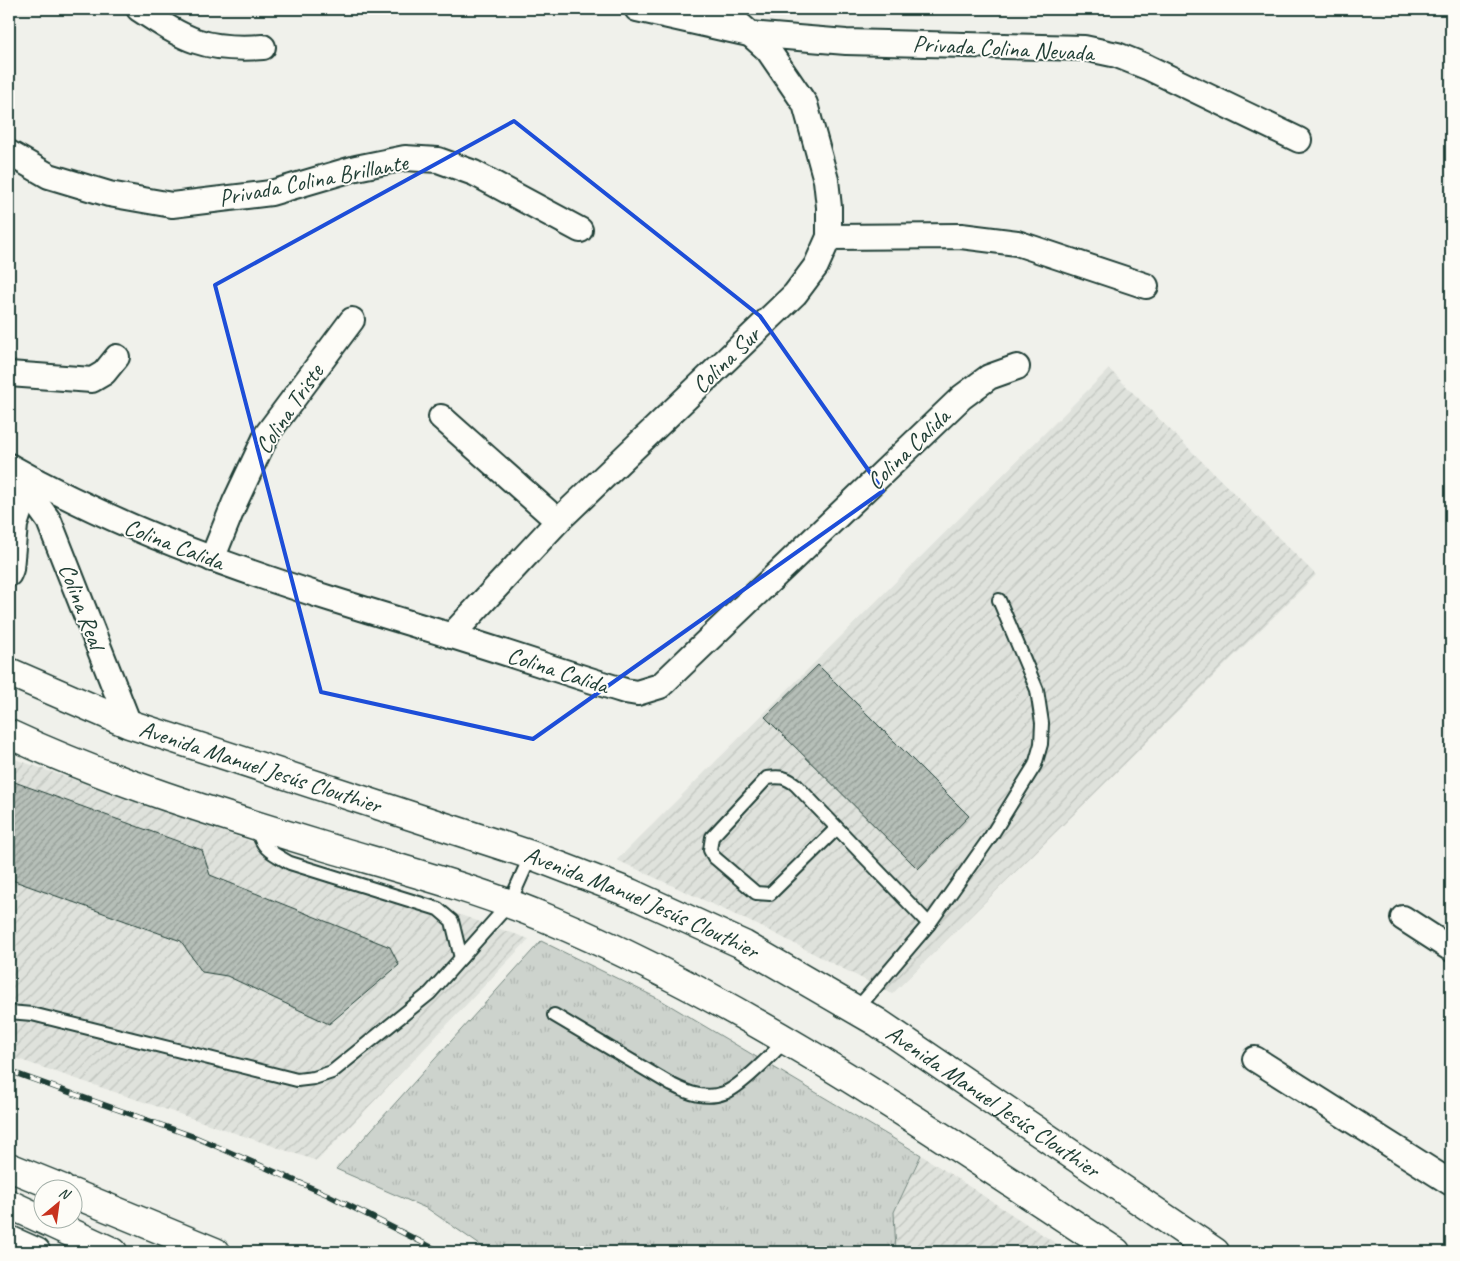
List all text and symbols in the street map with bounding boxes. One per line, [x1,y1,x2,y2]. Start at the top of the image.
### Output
street label: Privada Colina Nevada [912,28,1096,68]
street label: Privada Colina Brillante [216,147,412,213]
street label: Colina Sur [686,319,768,400]
street label: Colina Triste [248,357,331,460]
street label: Colina Calida [860,400,958,496]
street label: Colina Calida [120,511,230,577]
street label: Colina Real [52,559,113,657]
street label: Colina Calida [504,640,614,701]
street label: Avenida Manuel Jesús Clouthier [136,714,387,821]
street label: Avenida Manuel Jesús Clouthier [520,839,767,967]
street label: Avenida Manuel Jesús Clouthier [880,1018,1108,1186]
north arrow [32,1178,82,1228]
text: N [56,1184,74,1204]

